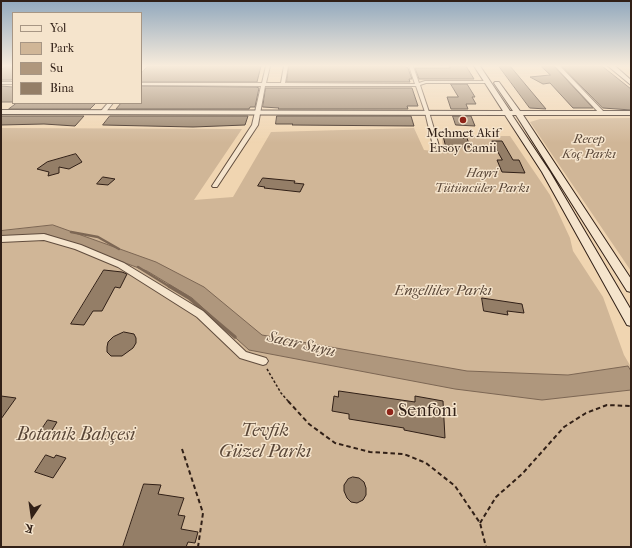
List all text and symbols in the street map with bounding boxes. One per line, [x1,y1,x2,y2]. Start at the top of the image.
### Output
legend [12,12,142,104]
text: Yol [50,21,66,35]
text: Park [50,41,74,55]
text: Su [50,61,63,75]
text: Bina [50,81,74,95]
marker: Mehmet Akif Ersoy Camii [458,115,468,125]
place label: Mehmet Akif Ersoy Camii [426,126,500,157]
park label: Recep Koç Parkı [562,132,616,163]
park label: Hayri Tütüncüler Parkı [435,166,529,197]
park label: Engelliler Parkı [394,282,492,300]
water label: Sacır Suyu [265,328,337,362]
place label: Senfoni [398,401,457,423]
marker: Senfoni [385,407,395,417]
park label: Tevfik Güzel Parkı [219,421,311,464]
park label: Botanik Bahçesi [17,425,135,447]
north arrow [12,496,52,536]
text: K [24,521,35,535]

